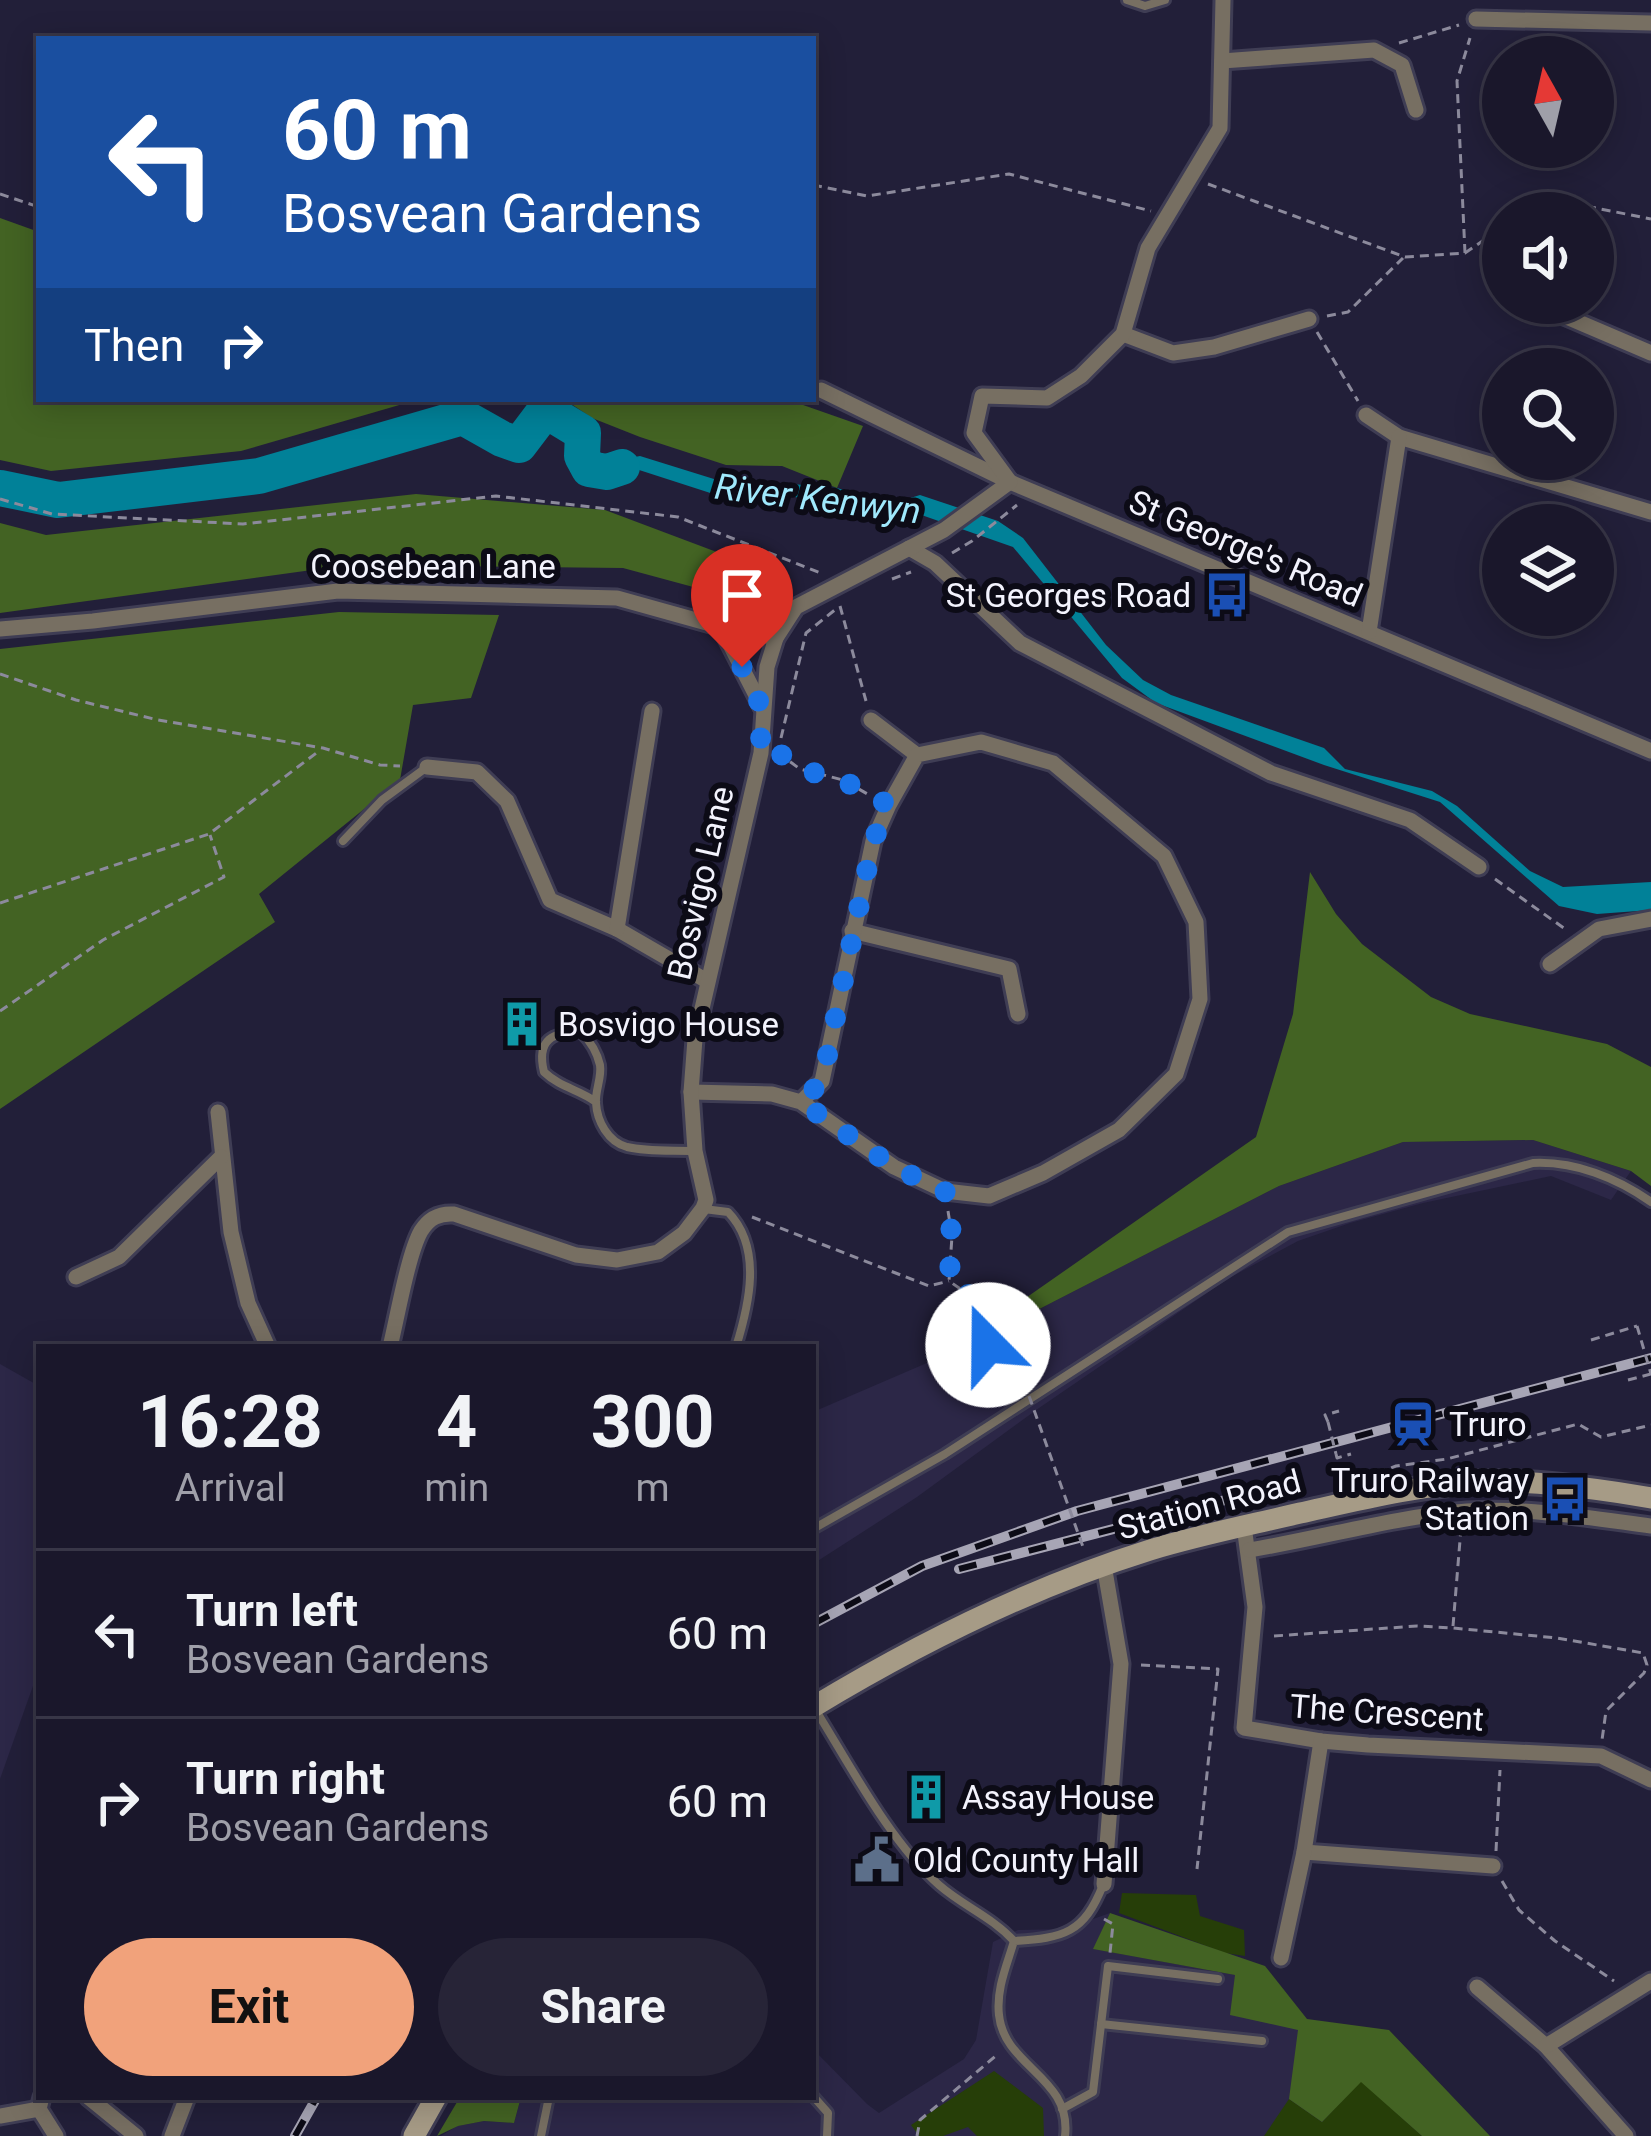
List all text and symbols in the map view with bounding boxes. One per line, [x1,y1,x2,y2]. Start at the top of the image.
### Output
north arrow [1482,36,1614,168]
map controls [1482,36,1614,636]
text: 60 m [282,81,472,180]
icon: left [84,84,240,240]
text: Bosvean Gardens [282,182,702,245]
button: sound [1482,192,1614,324]
icon: right [208,312,274,378]
text: Then [84,319,184,372]
button: search [1482,348,1614,480]
water label: River Kenwyn [713,466,923,532]
street label: St George's Road [1123,482,1368,615]
button: layers [1482,504,1614,636]
pin [691,544,793,667]
street label: Coosebean Lane [310,547,556,586]
icon: arrive [709,562,775,628]
bus stop icon: St Georges Road [1202,570,1252,620]
place label: St Georges Road [946,576,1191,615]
street label: Bosvigo Lane [659,783,742,984]
building icon: Bosvigo House [497,999,547,1049]
place label: Bosvigo House [558,1005,779,1044]
position arrow [925,1282,1051,1408]
text: 16:28 [137,1380,323,1465]
text: 4 [436,1380,477,1465]
text: 300 [591,1380,715,1465]
station icon: Truro [1388,1399,1438,1449]
place label: Truro [1449,1405,1527,1444]
street label: Station Road [1113,1461,1305,1548]
place label: Truro Railway Station [1331,1461,1529,1538]
text: Arrival [175,1465,285,1511]
text: min [424,1465,489,1511]
text: m [636,1465,670,1511]
bus stop icon: Truro Railway Station [1540,1474,1590,1524]
text: Turn left [186,1584,358,1637]
icon: left [84,1601,150,1667]
text: 60 m [667,1607,768,1660]
text: Bosvean Gardens [186,1637,489,1683]
street label: The Crescent [1289,1686,1485,1739]
text: Turn right [186,1752,385,1805]
icon: right [84,1769,150,1835]
building icon: Assay House [901,1772,951,1822]
text: 60 m [667,1775,768,1828]
place label: Assay House [962,1778,1154,1817]
text: Bosvean Gardens [186,1805,489,1851]
public building icon: Old County Hall [852,1835,902,1885]
place label: Old County Hall [913,1841,1139,1880]
button: Exit [84,1938,414,2076]
button: Share [438,1938,768,2076]

